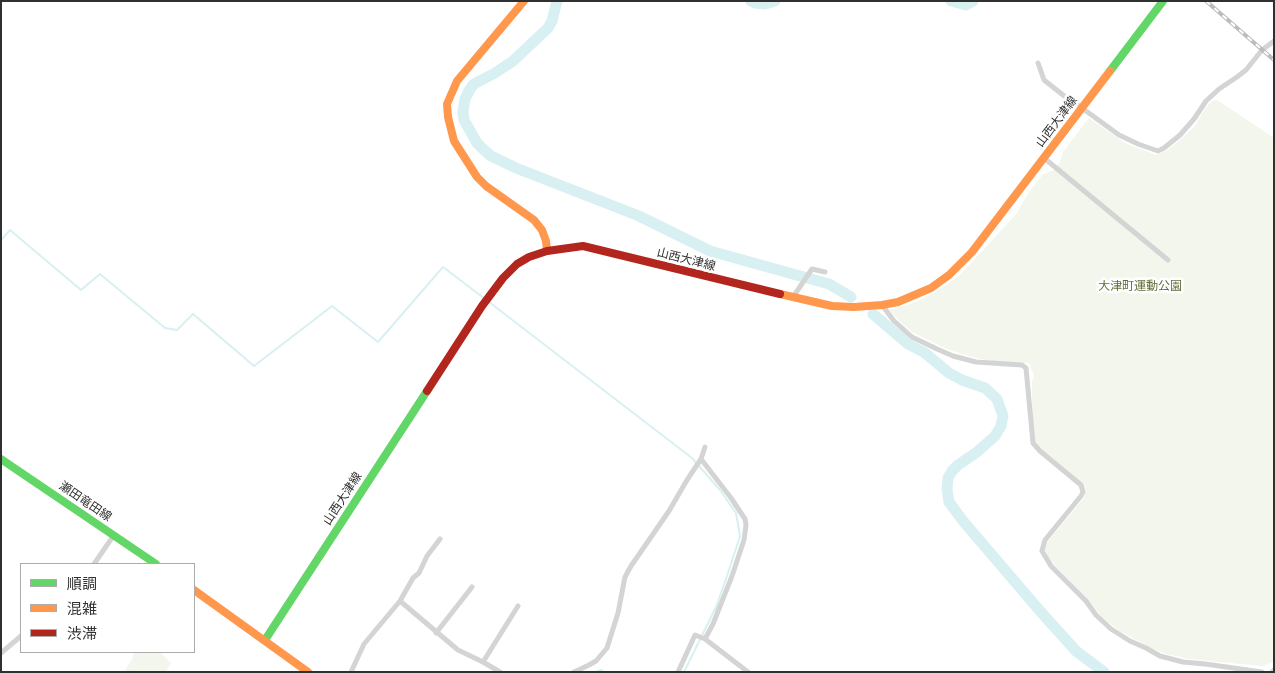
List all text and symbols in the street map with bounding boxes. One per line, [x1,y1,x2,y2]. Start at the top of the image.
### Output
street label: 山西大津線 [1033,94,1081,150]
street label: 山西大津線 [655,246,717,274]
park label: 大津町運動公園 [1098,280,1182,294]
street label: 山西大津線 [321,470,365,528]
street label: 瀬田竜田線 [56,479,114,525]
legend [20,563,195,653]
text: 順調 [67,575,97,593]
text: 混雑 [67,600,97,618]
text: 渋滞 [67,625,97,643]

